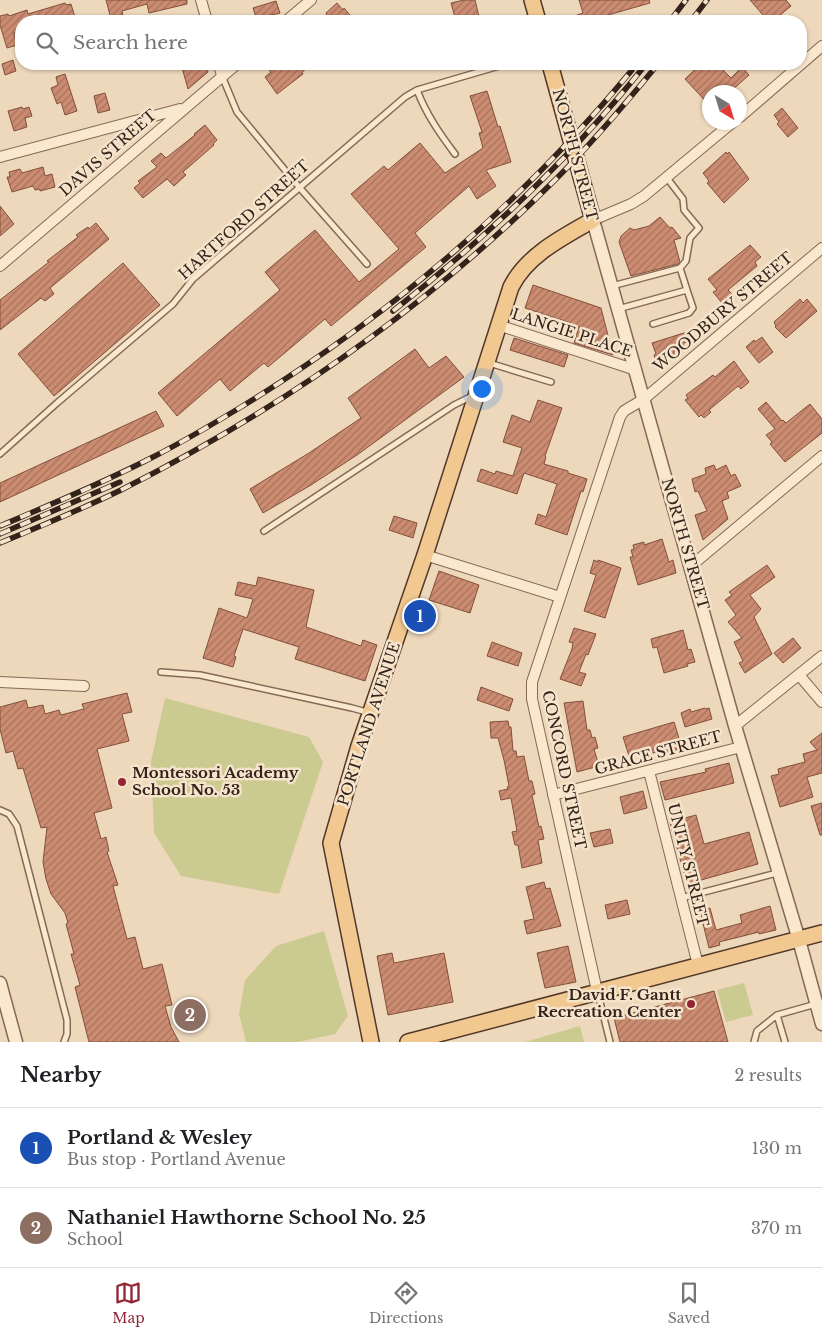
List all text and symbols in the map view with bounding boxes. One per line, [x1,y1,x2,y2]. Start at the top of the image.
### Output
search box [15,15,807,70]
icon: search [33,29,61,57]
text: Search here [73,31,188,54]
north arrow [702,85,747,130]
street label: NORTH STREET [549,87,602,223]
street label: DAVIS STREET [55,105,160,200]
street label: HARTFORD STREET [174,156,313,283]
street label: WOODBURY STREET [648,248,796,376]
street label: LANGIE PLACE [509,304,635,361]
your location [469,376,495,402]
street label: NORTH STREET [658,476,713,612]
pin: 1 [404,597,436,635]
street label: PORTLAND AVENUE [333,639,404,808]
street label: CONCORD STREET [538,689,591,851]
street label: GRACE STREET [592,726,723,779]
place label: Montessori Academy School No. 53 [132,763,299,799]
marker: Montessori Academy School No. 53 [116,776,128,788]
street label: UNITY STREET [664,801,713,929]
place label: David F. Gantt Recreation Center [537,985,682,1021]
pin: 2 [174,996,206,1034]
marker: David F. Gantt Recreation Center [685,998,697,1010]
text: Nearby [20,1062,101,1088]
text: 2 results [734,1065,802,1085]
text: Portland & Wesley [67,1126,252,1149]
text: 1 [33,1138,39,1158]
text: 130 m [752,1138,802,1158]
text: Bus stop · Portland Avenue [67,1149,286,1169]
text: Nathaniel Hawthorne School No. 25 [67,1206,426,1229]
text: 2 [31,1218,41,1238]
text: 370 m [751,1218,802,1238]
text: School [67,1229,123,1249]
tab: Map [112,1279,145,1327]
tab: Directions [369,1279,443,1327]
tab: Saved [668,1279,710,1327]

